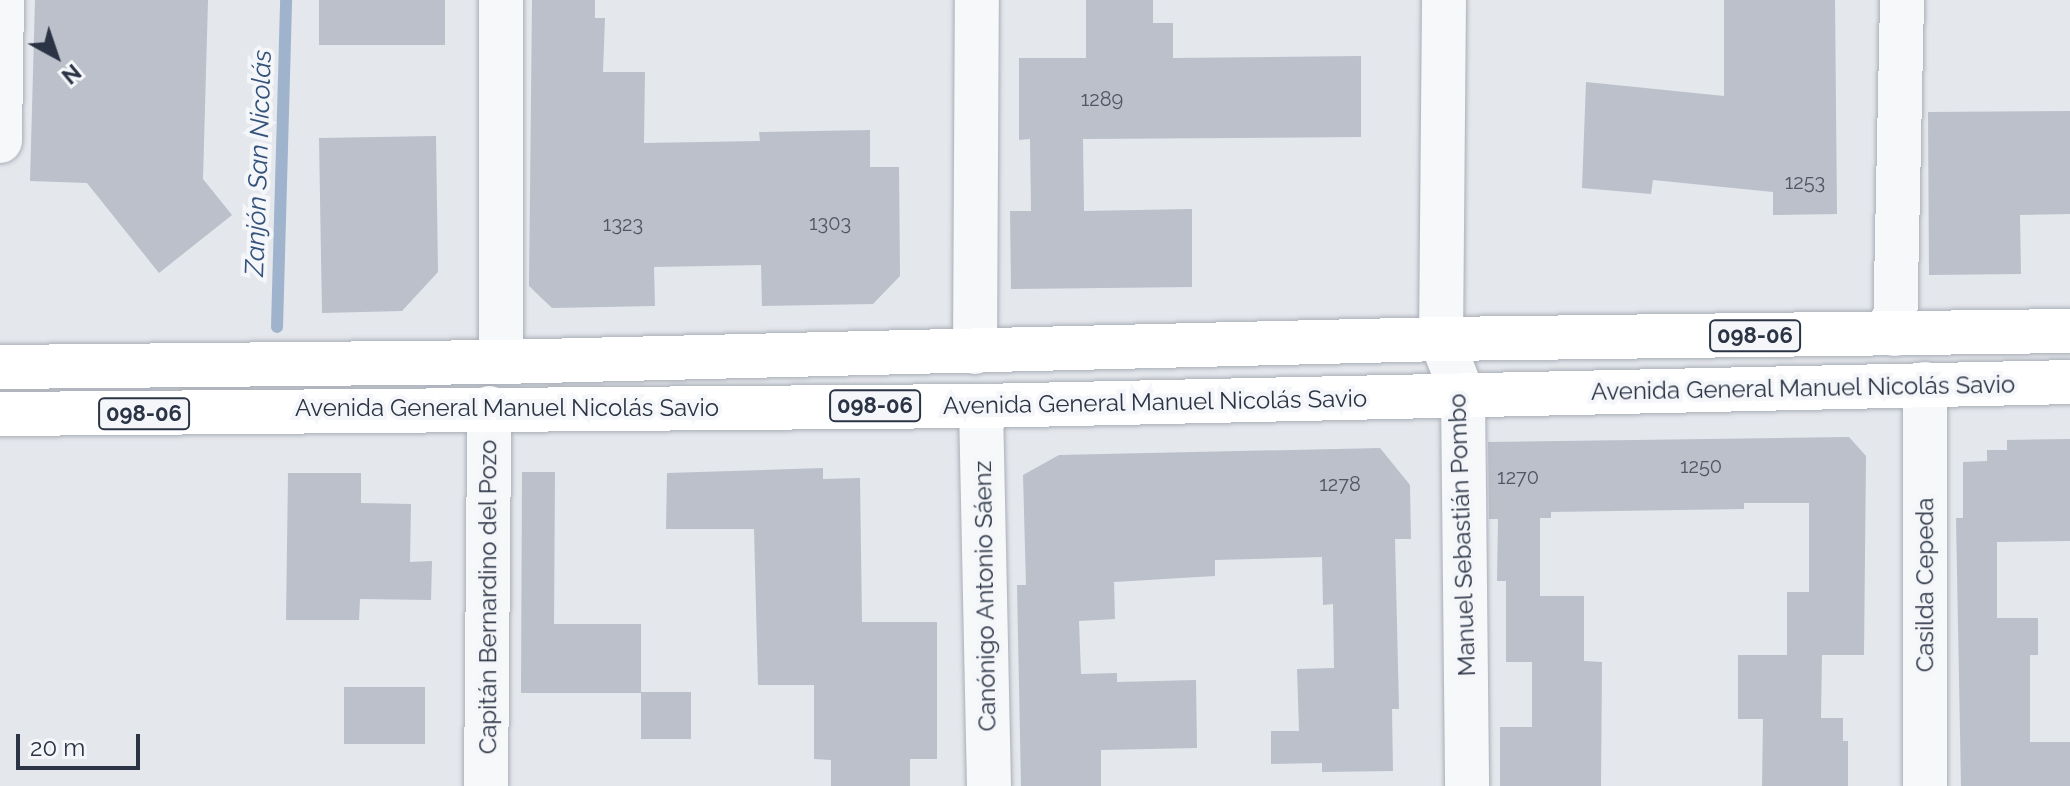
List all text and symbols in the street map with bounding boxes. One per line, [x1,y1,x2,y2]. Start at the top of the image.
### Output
north arrow [16,16,96,96]
water label: Zanjón San Nicolás [239,49,279,277]
text: N [57,59,86,90]
house number: 1289 [1081,87,1123,111]
house number: 1253 [1785,170,1825,194]
house number: 1303 [809,211,851,235]
house number: 1323 [603,212,643,236]
road number: 098-06 [1709,318,1801,354]
street label: Avenida General Manuel Nicolás Savio [1590,370,2016,406]
street label: Avenida General Manuel Nicolás Savio [942,384,1368,420]
road number: 098-06 [829,388,921,424]
street label: Manuel Sebastián Pombo [1443,393,1481,677]
street label: Avenida General Manuel Nicolás Savio [294,394,720,422]
road number: 098-06 [98,396,190,432]
street label: Capitán Bernardino del Pozo [474,439,502,755]
house number: 1250 [1680,454,1722,478]
street label: Canónigo Antonio Sáenz [968,460,1002,732]
house number: 1270 [1497,465,1539,489]
house number: 1278 [1319,472,1361,496]
street label: Casilda Cepeda [1911,498,1939,672]
scale bar [20,718,144,768]
text: 20 m [30,733,85,762]

